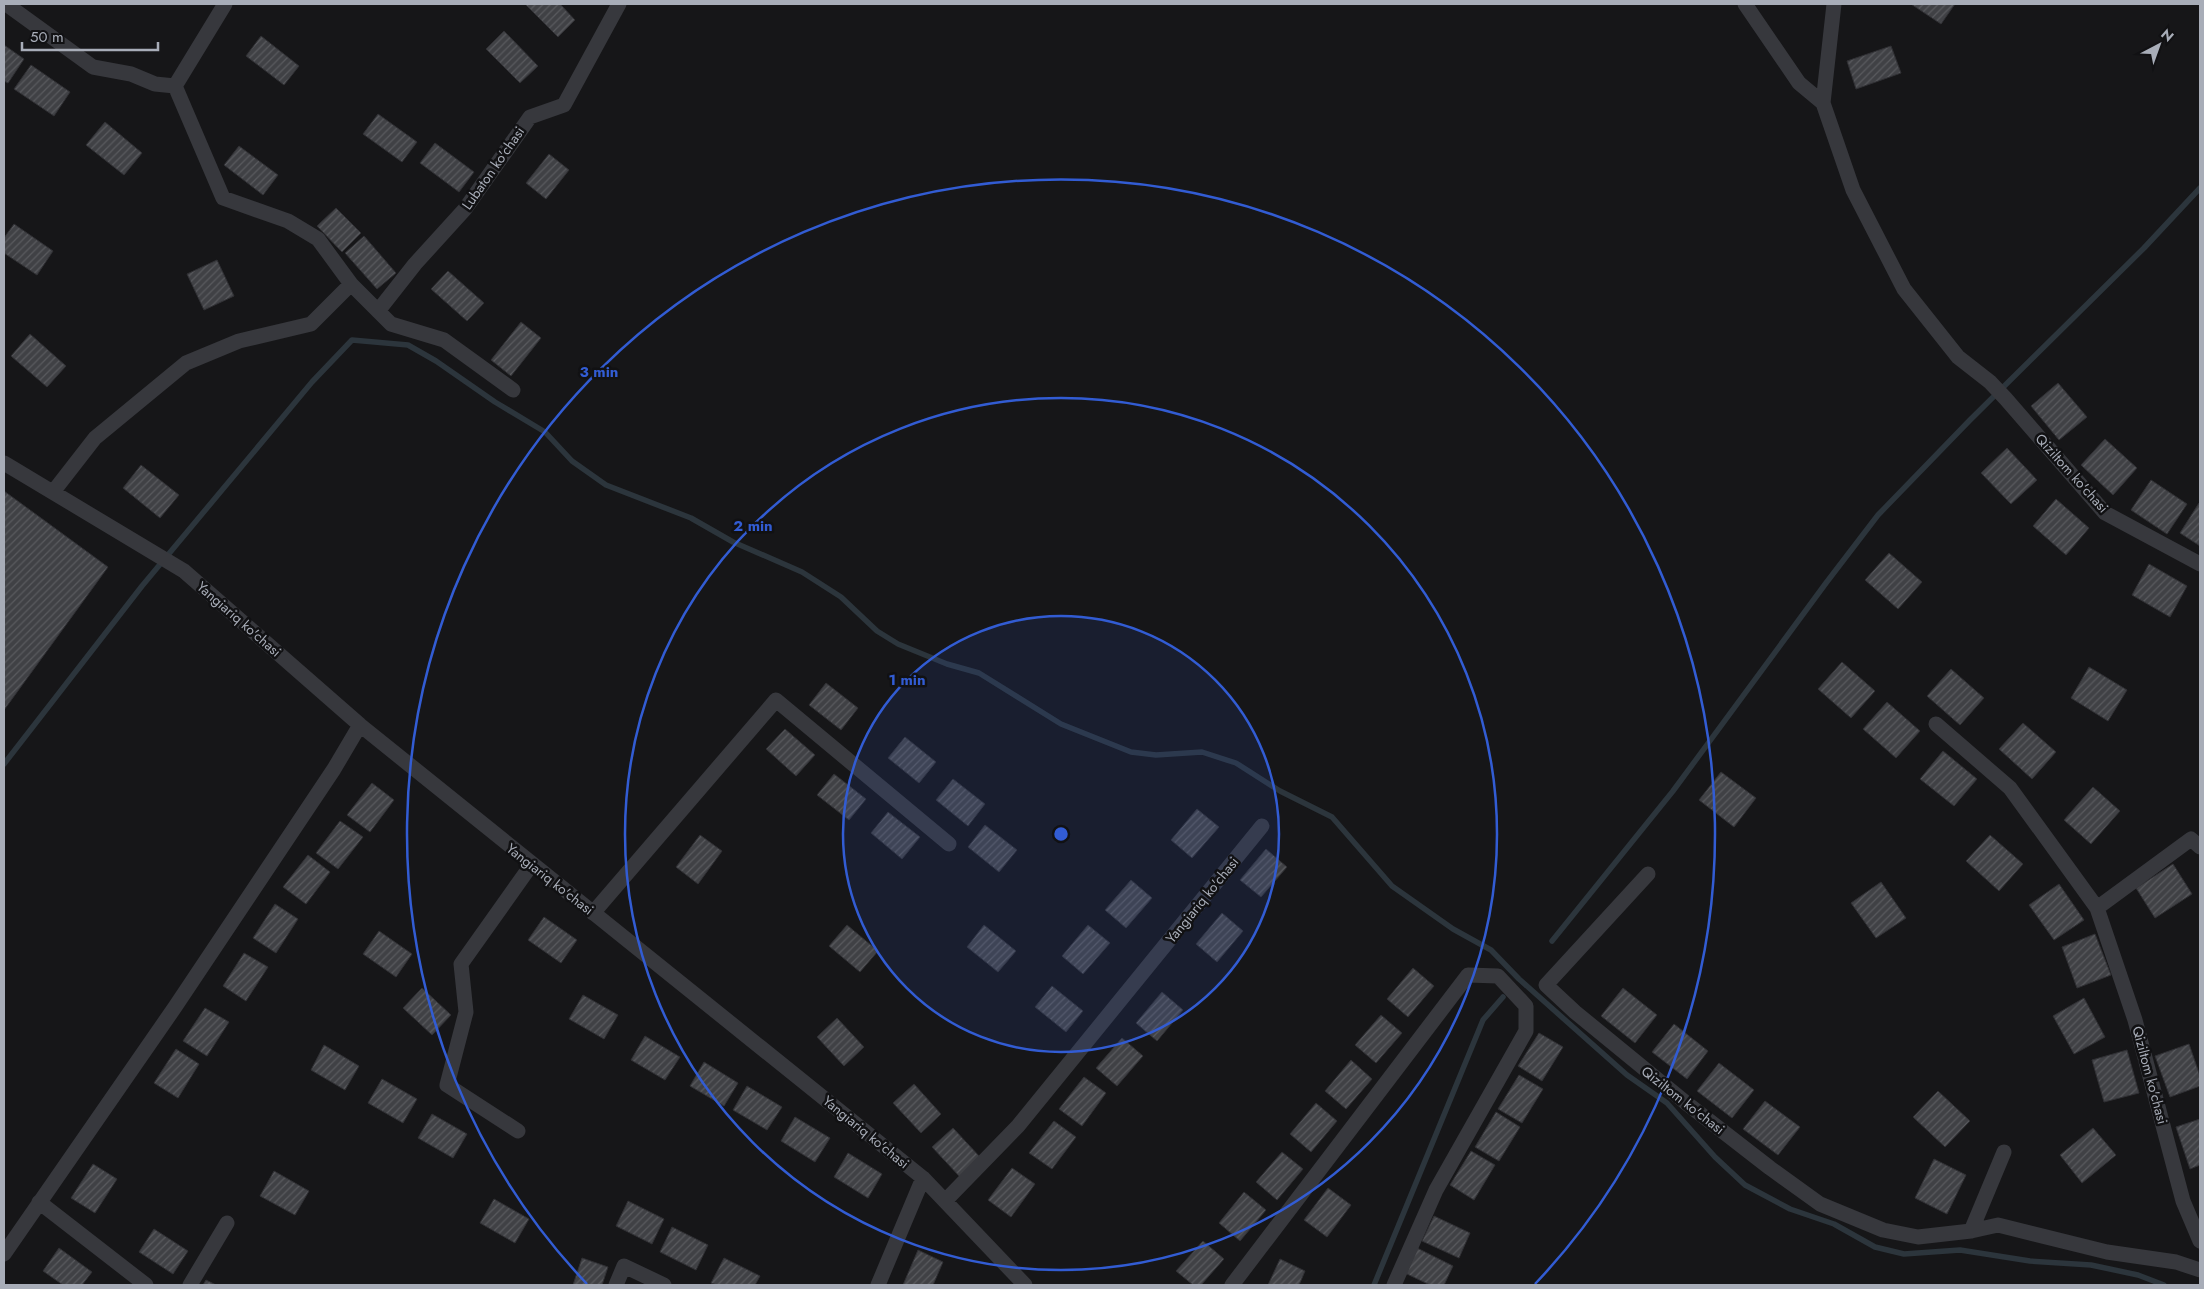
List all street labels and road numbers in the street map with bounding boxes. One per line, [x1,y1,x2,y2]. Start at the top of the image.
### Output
street label: Lubaton ko'chasi [457,122,529,214]
street label: Qiziltom ko'chasi [2031,429,2113,517]
street label: Yangiariq ko'chasi [192,577,286,661]
street label: Yangiariq ko'chasi [502,838,598,920]
street label: Yangiariq ko'chasi [1161,852,1243,948]
street label: Qiziltom ko'chasi [2127,1024,2173,1126]
street label: Qiziltom ko'chasi [1637,1061,1729,1139]
street label: Yangiariq ko'chasi [818,1091,914,1173]

